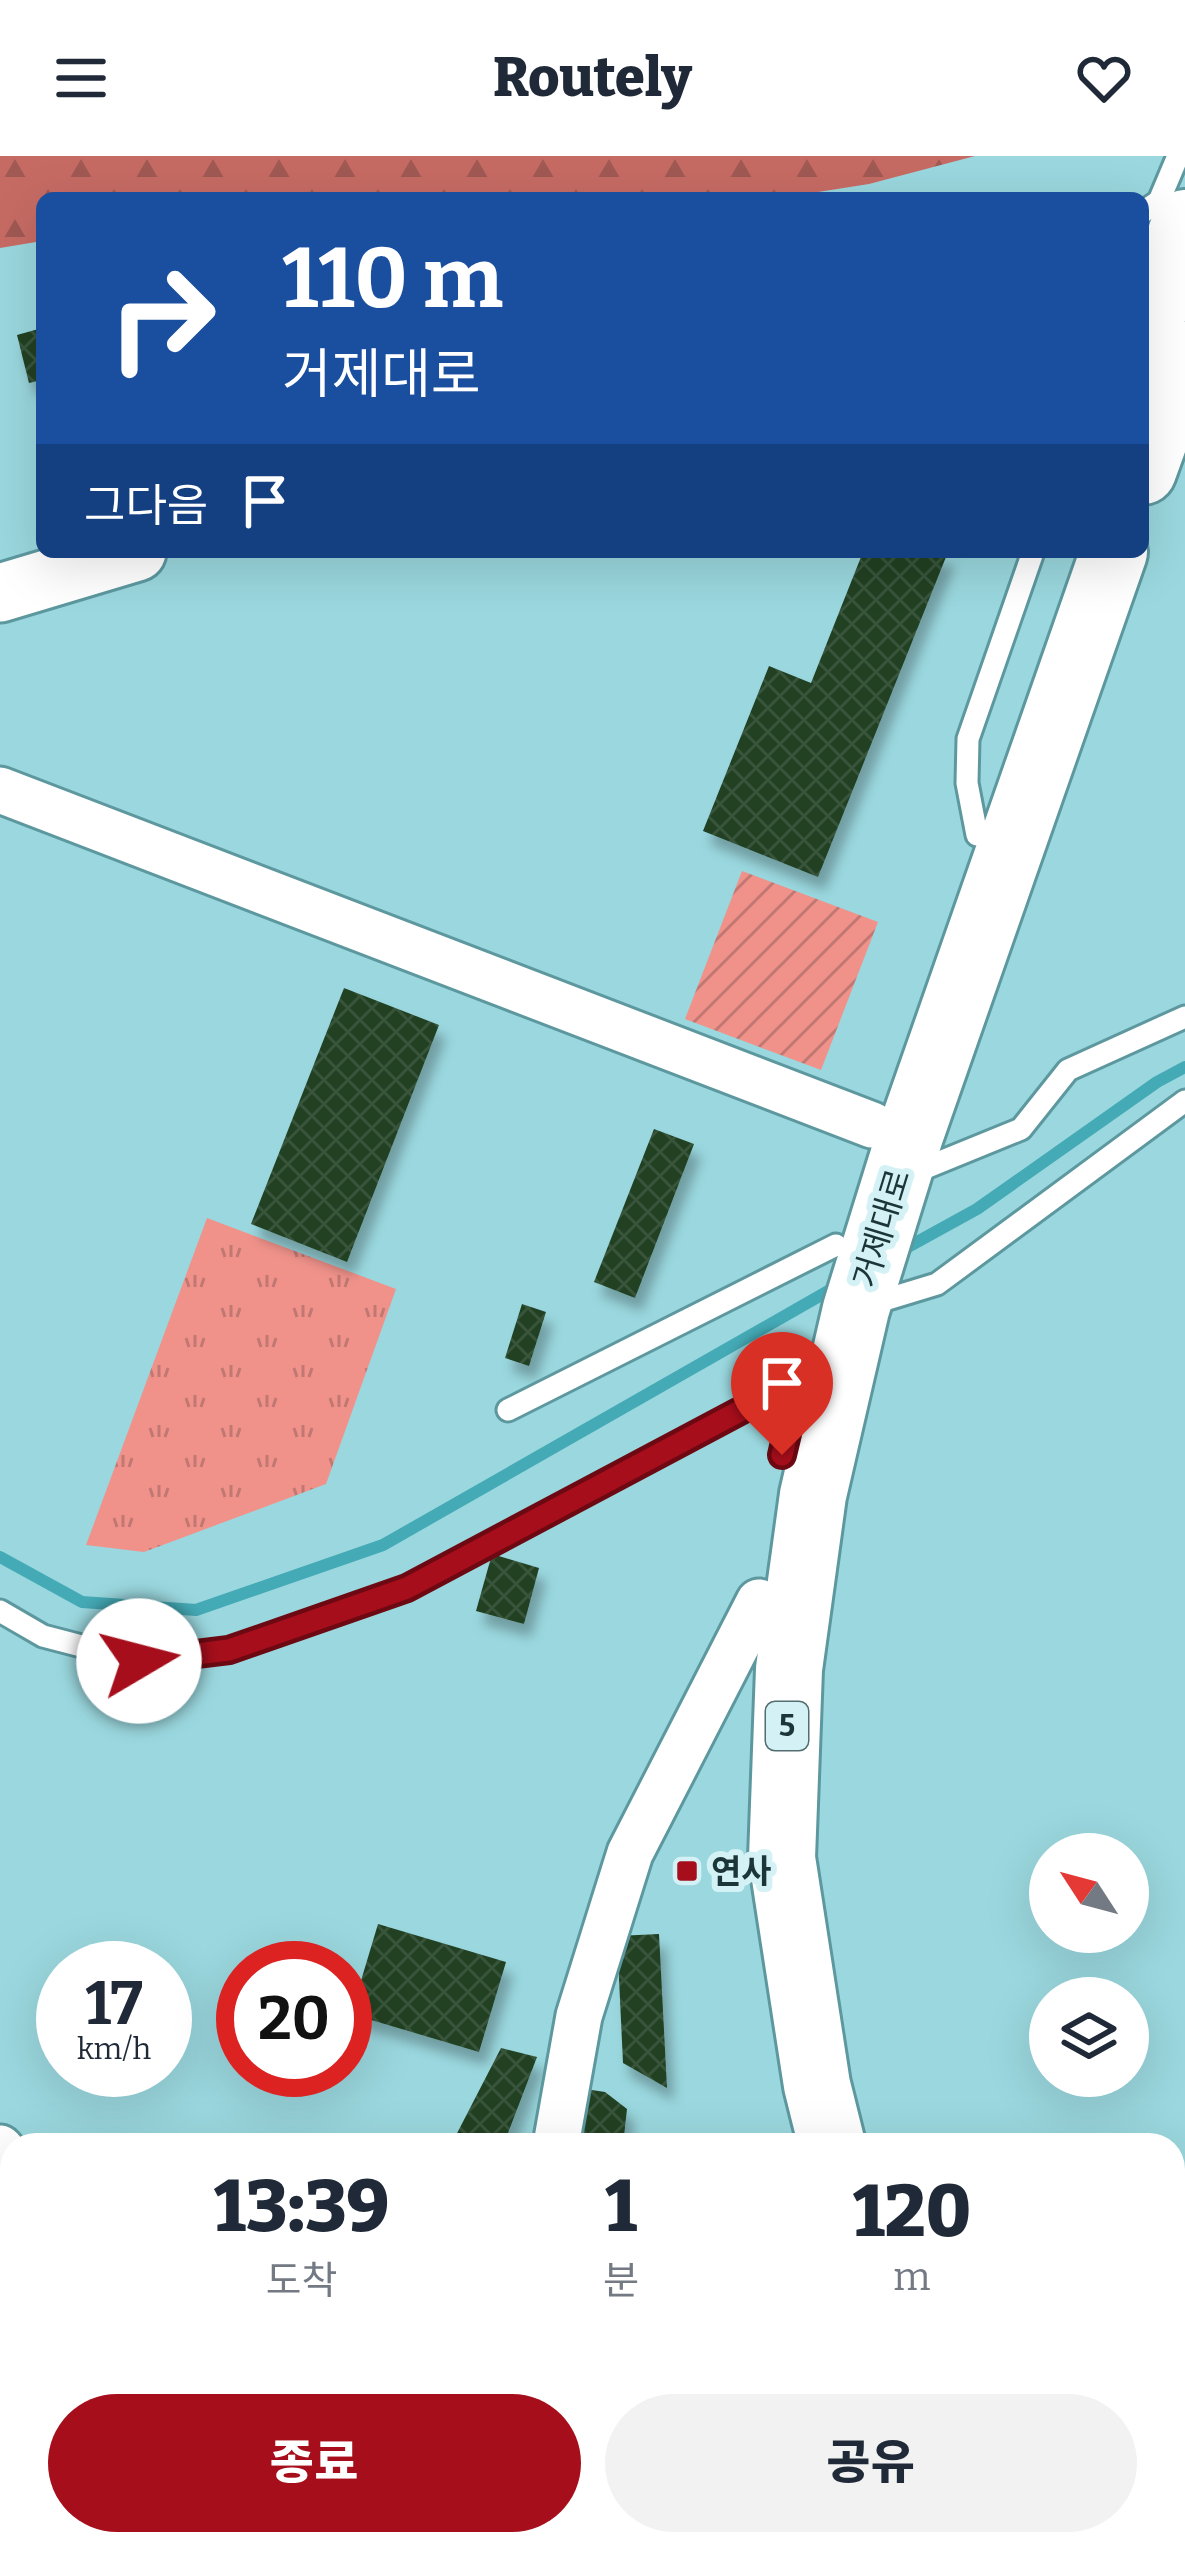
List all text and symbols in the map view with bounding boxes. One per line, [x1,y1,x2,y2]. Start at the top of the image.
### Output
icon: menu [48,45,114,111]
icon: heart [1071,45,1137,111]
text: Routely [493,46,692,110]
text: 110 m [282,228,503,329]
icon: right [84,240,240,396]
text: 거제대로 [282,343,481,407]
icon: arrive [232,468,298,534]
text: 그다음 [84,479,208,533]
street label: 거제대로 [845,1164,919,1292]
pin [731,1332,833,1455]
icon: arrive [749,1350,815,1416]
position arrow [76,1598,202,1724]
road number: 5 [766,1702,808,1750]
north arrow [1029,1833,1149,1953]
map controls [1029,1833,1149,2097]
place label: 연사 [711,1852,772,1892]
marker: 연사 [674,1858,700,1884]
speed limit sign: 20 [216,1941,372,2097]
text: 17 [85,1968,143,2040]
button: layers [1029,1977,1149,2097]
text: km/h [77,2031,151,2067]
text: 13:39 [214,2164,389,2250]
text: 1 [605,2164,637,2250]
text: 120 [853,2169,971,2255]
text: m [893,2254,931,2300]
text: 도착 [266,2258,337,2304]
text: 분 [603,2258,639,2304]
button: 종료 [48,2394,581,2532]
button: 공유 [605,2394,1137,2532]

